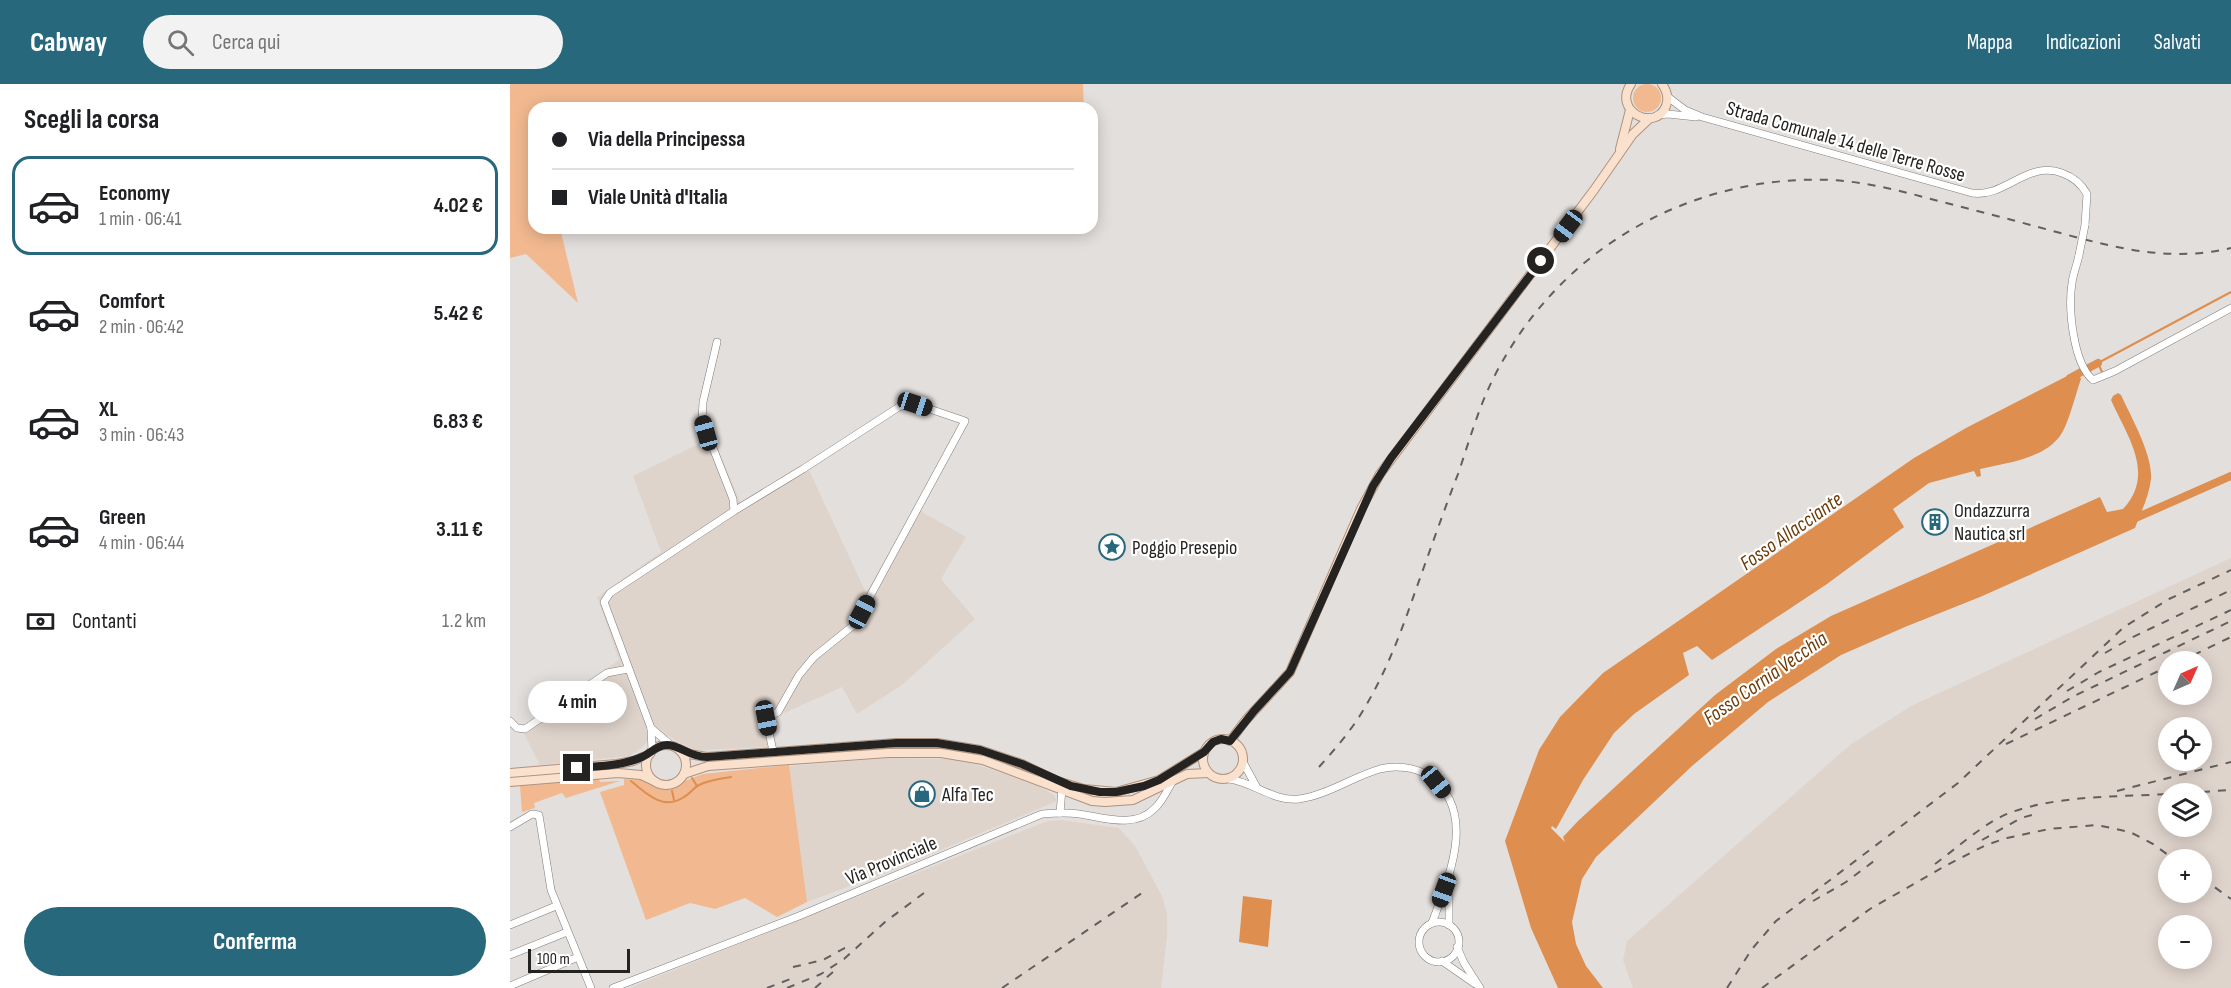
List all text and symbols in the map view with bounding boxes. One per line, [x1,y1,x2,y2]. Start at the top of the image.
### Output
search box [143,15,563,69]
text: Cabway [30,26,107,59]
icon: search [164,26,197,59]
text: Cerca qui [212,29,280,56]
text: Mappa [1967,30,2013,55]
text: Indicazioni [2046,30,2121,55]
text: Salvati [2154,30,2201,55]
street label: Strada Comunale 14 delle Terre Rosse [1723,96,1968,188]
text: Scegli la corsa [24,104,159,136]
text: Via della Principessa [588,126,745,153]
icon: car [27,179,81,233]
text: Economy [99,180,170,207]
text: Viale Unità d'Italia [588,184,728,211]
text: 4.02 € [433,192,483,219]
car [1550,206,1586,246]
text: 1 min · 06:41 [99,207,182,231]
route start [1527,247,1554,274]
icon: car [27,287,81,341]
text: Comfort [99,288,165,315]
text: 5.42 € [434,300,483,327]
text: 2 min · 06:42 [99,315,184,339]
car [895,390,935,418]
icon: car [27,395,81,449]
text: XL [99,396,118,423]
text: 6.83 € [433,408,483,435]
car [692,413,720,453]
text: 3 min · 06:43 [99,423,184,447]
water label: Fosso Allacciante [1735,487,1847,576]
place label: Ondazzurra Nautica srl [1954,499,2030,546]
icon: car [27,503,81,557]
text: Green [99,504,146,531]
building icon: Ondazzurra Nautica srl [1920,507,1950,537]
text: 3.11 € [436,516,483,543]
text: 4 min · 06:44 [99,531,184,555]
place icon: Poggio Presepio [1097,532,1127,562]
place label: Poggio Presepio [1132,536,1237,560]
car [846,592,878,632]
icon: cash [24,605,57,638]
text: Contanti [72,608,137,635]
text: 1.2 km [442,609,486,633]
water label: Fosso Cornia Vecchia [1698,626,1832,730]
north arrow [2158,651,2212,705]
map controls [2158,651,2212,969]
callout: 4 min [527,681,626,723]
text: 4 min [558,690,597,714]
car [754,699,778,737]
button: locate [2158,717,2212,771]
route end [563,754,590,781]
car [1418,762,1454,802]
shop icon: Alfa Tec [907,779,937,809]
place label: Alfa Tec [941,783,994,807]
button: layers [2158,783,2212,837]
street label: Via Provinciale [842,831,941,891]
button: + [2158,849,2212,903]
car [1429,870,1459,910]
button: Conferma [24,907,486,976]
button: − [2158,915,2212,969]
scale bar [528,946,630,974]
text: 100 m [537,950,570,969]

